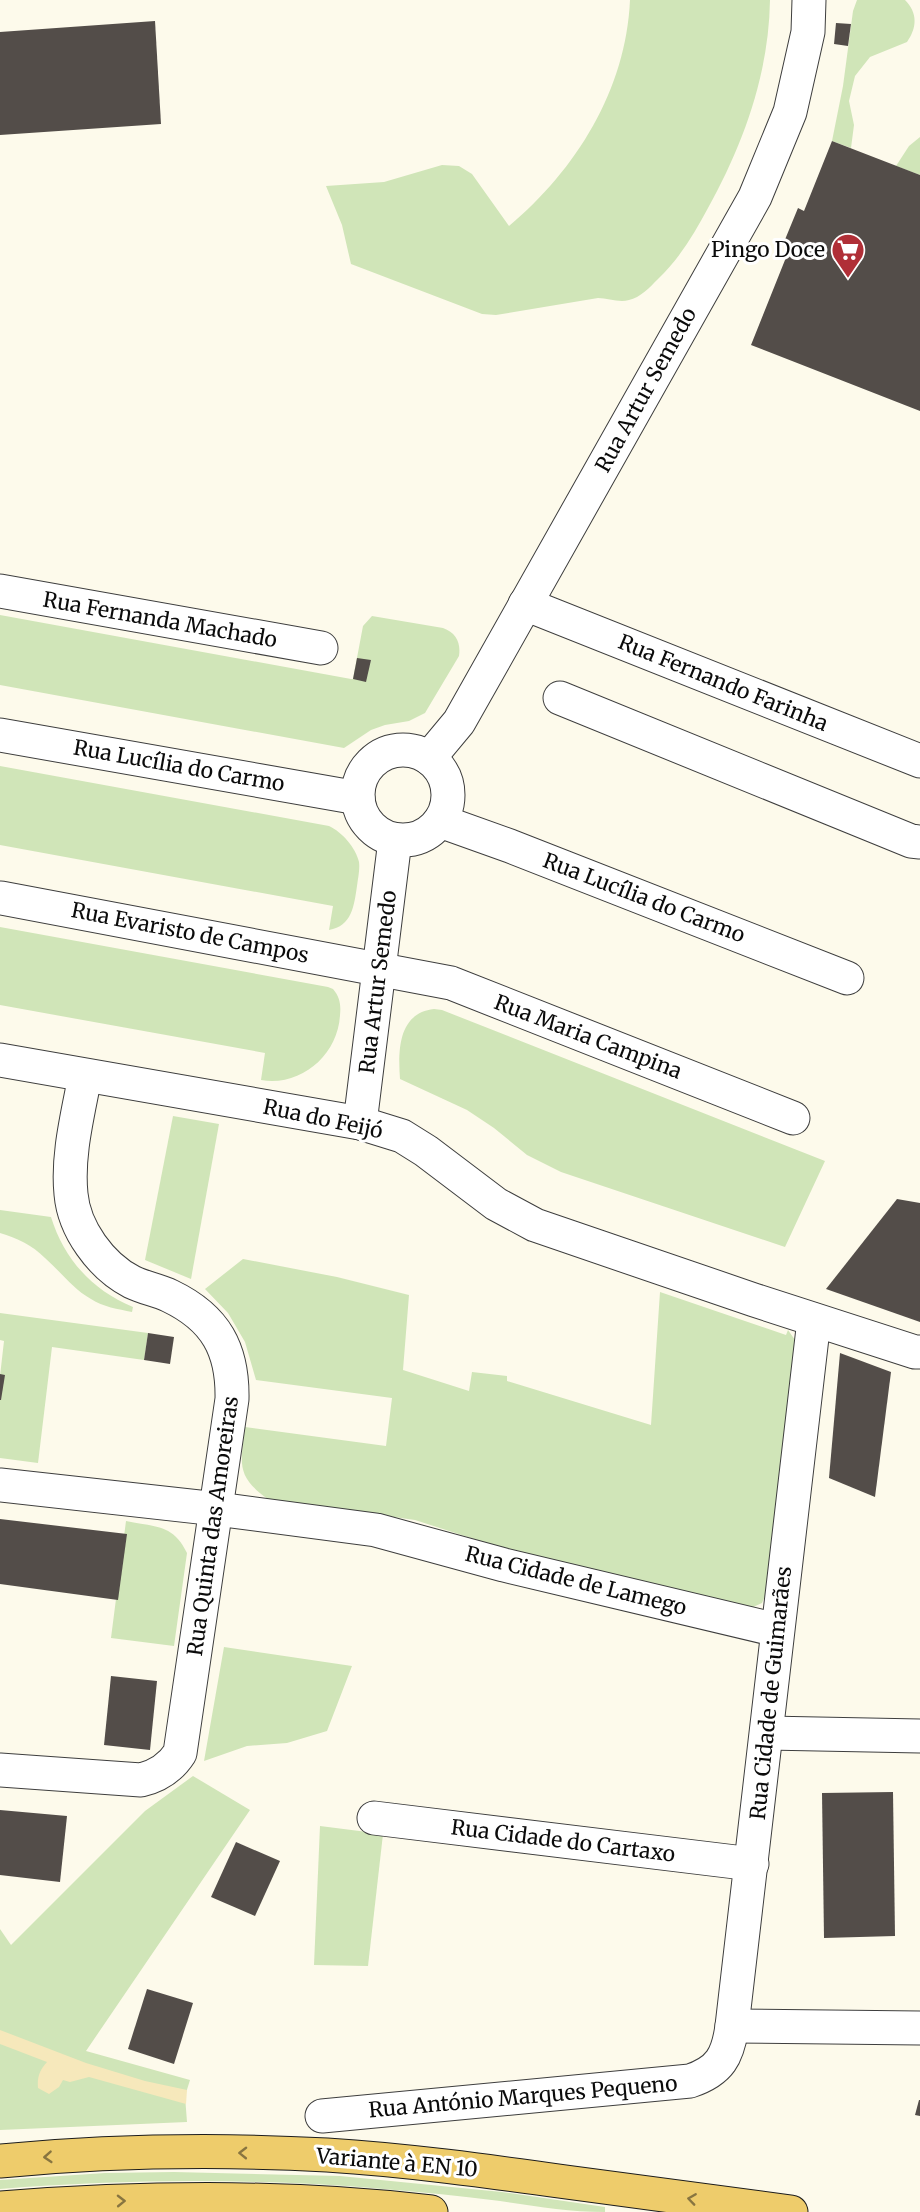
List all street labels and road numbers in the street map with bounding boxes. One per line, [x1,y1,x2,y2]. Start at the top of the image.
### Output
street label: Rua Artur Semedo [589,302,702,477]
street label: Rua Fernanda Machado [41,586,279,653]
street label: Rua Fernando Farinha [614,628,832,737]
street label: Rua Lucília do Carmo [71,734,287,797]
street label: Rua Lucília do Carmo [539,847,749,948]
street label: Rua Artur Semedo [353,889,402,1075]
street label: Rua Evaristo de Campos [69,896,311,969]
street label: Rua Maria Campina [491,988,686,1085]
street label: Rua do Feijó [261,1093,385,1144]
street label: Rua Quinta das Amoreiras [181,1394,244,1658]
street label: Rua Cidade de Lamego [463,1540,690,1621]
street label: Rua Cidade de Guimarães [744,1565,797,1821]
street label: Rua Cidade do Cartaxo [449,1813,677,1868]
street label: Rua António Marques Pequeno [367,2070,678,2123]
street label: Variante à EN 10 [314,2142,479,2183]

